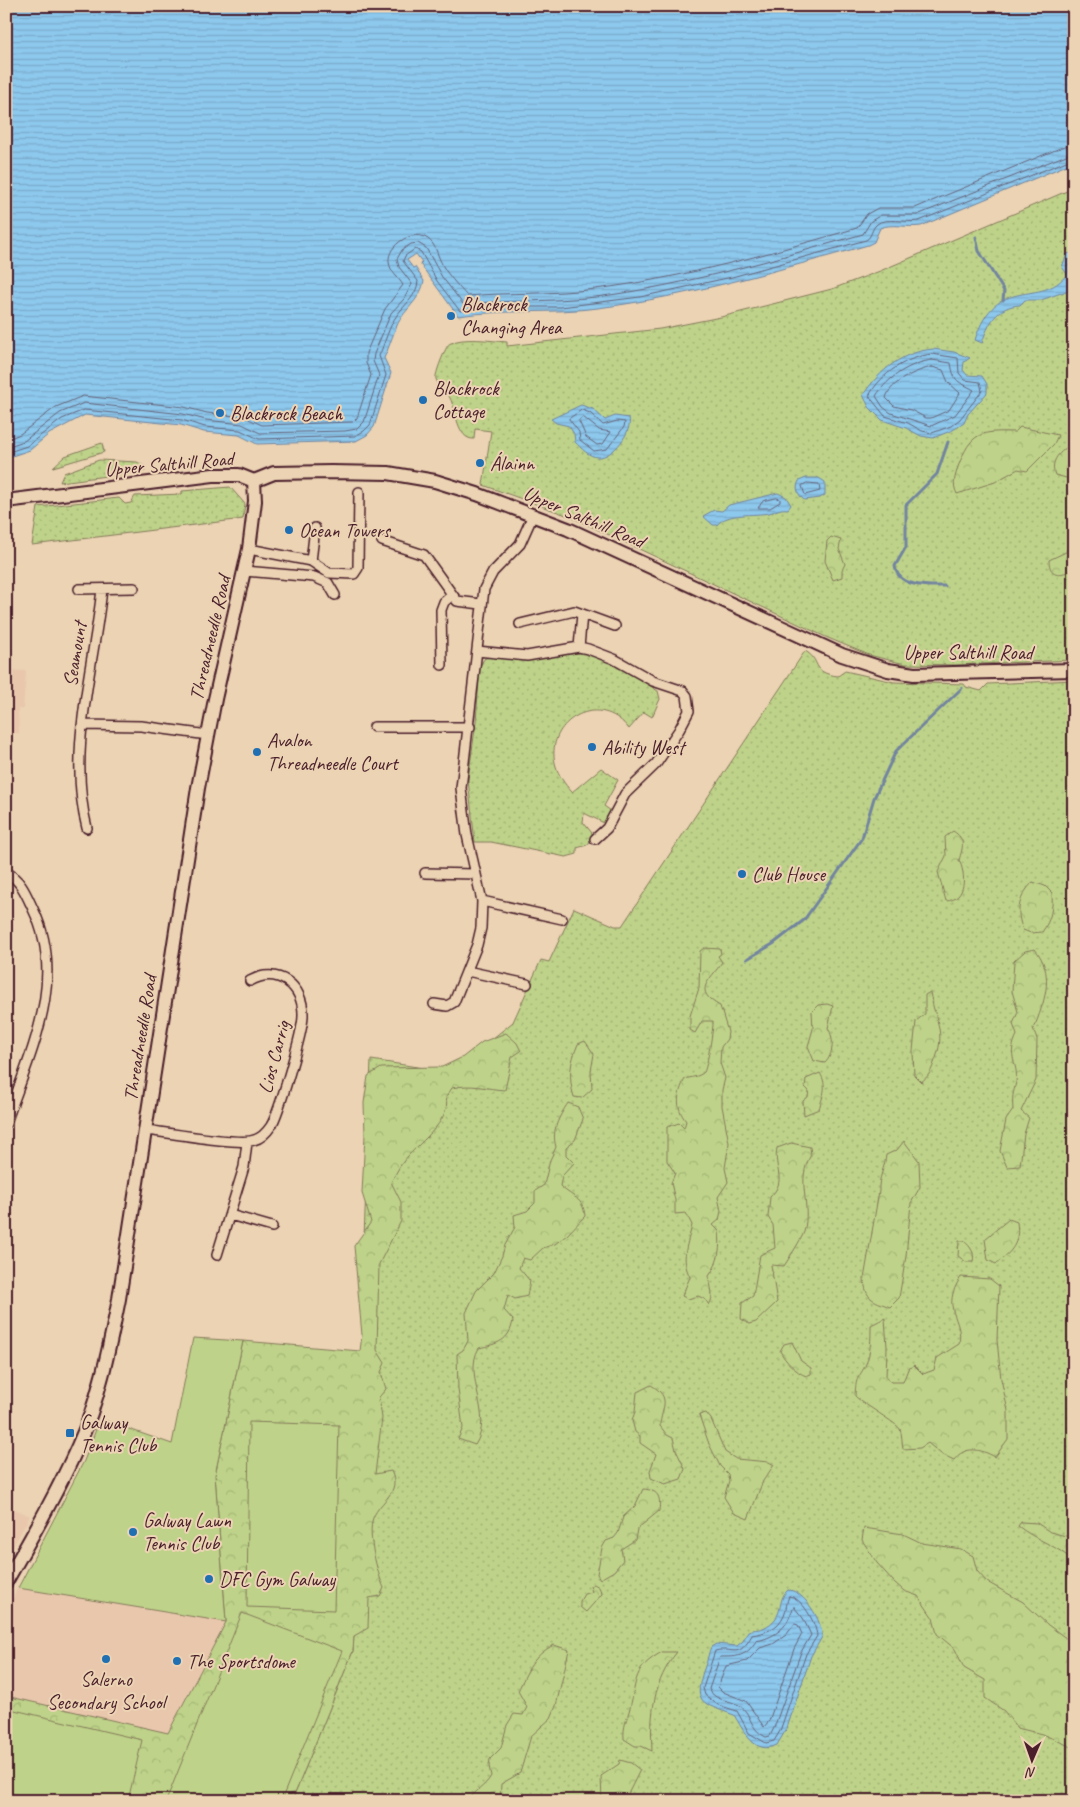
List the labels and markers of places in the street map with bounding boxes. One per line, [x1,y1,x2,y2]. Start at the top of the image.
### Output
place label: Blackrock Changing Area [461,292,563,340]
marker: Blackrock Changing Area [445,310,457,322]
place label: Blackrock Cottage [433,376,500,424]
marker: Blackrock Cottage [417,394,429,406]
place label: Blackrock Beach [230,401,343,426]
marker: Blackrock Beach [214,407,226,419]
place label: Álainn [490,451,535,476]
marker: Álainn [474,457,486,469]
place label: Ocean Towers [299,518,392,543]
marker: Ocean Towers [283,524,295,536]
place label: Avalon Threadneedle Court [267,728,400,776]
place label: Ability West [602,735,688,760]
marker: Ability West [586,741,598,753]
marker: Avalon Threadneedle Court [251,746,263,758]
place label: Club House [752,862,826,887]
marker: Club House [736,868,748,880]
place label: Galway Tennis Club [80,1410,158,1458]
marker: Galway Tennis Club [64,1427,76,1439]
place label: Galway Lawn Tennis Club [143,1508,232,1556]
marker: Galway Lawn Tennis Club [127,1526,139,1538]
place label: DFC Gym Galway [219,1567,336,1592]
marker: DFC Gym Galway [203,1573,215,1585]
place label: The Sportsdome [187,1649,296,1674]
marker: Salerno Secondary School [100,1653,112,1665]
marker: The Sportsdome [171,1655,183,1667]
place label: Salerno Secondary School [47,1667,169,1715]

